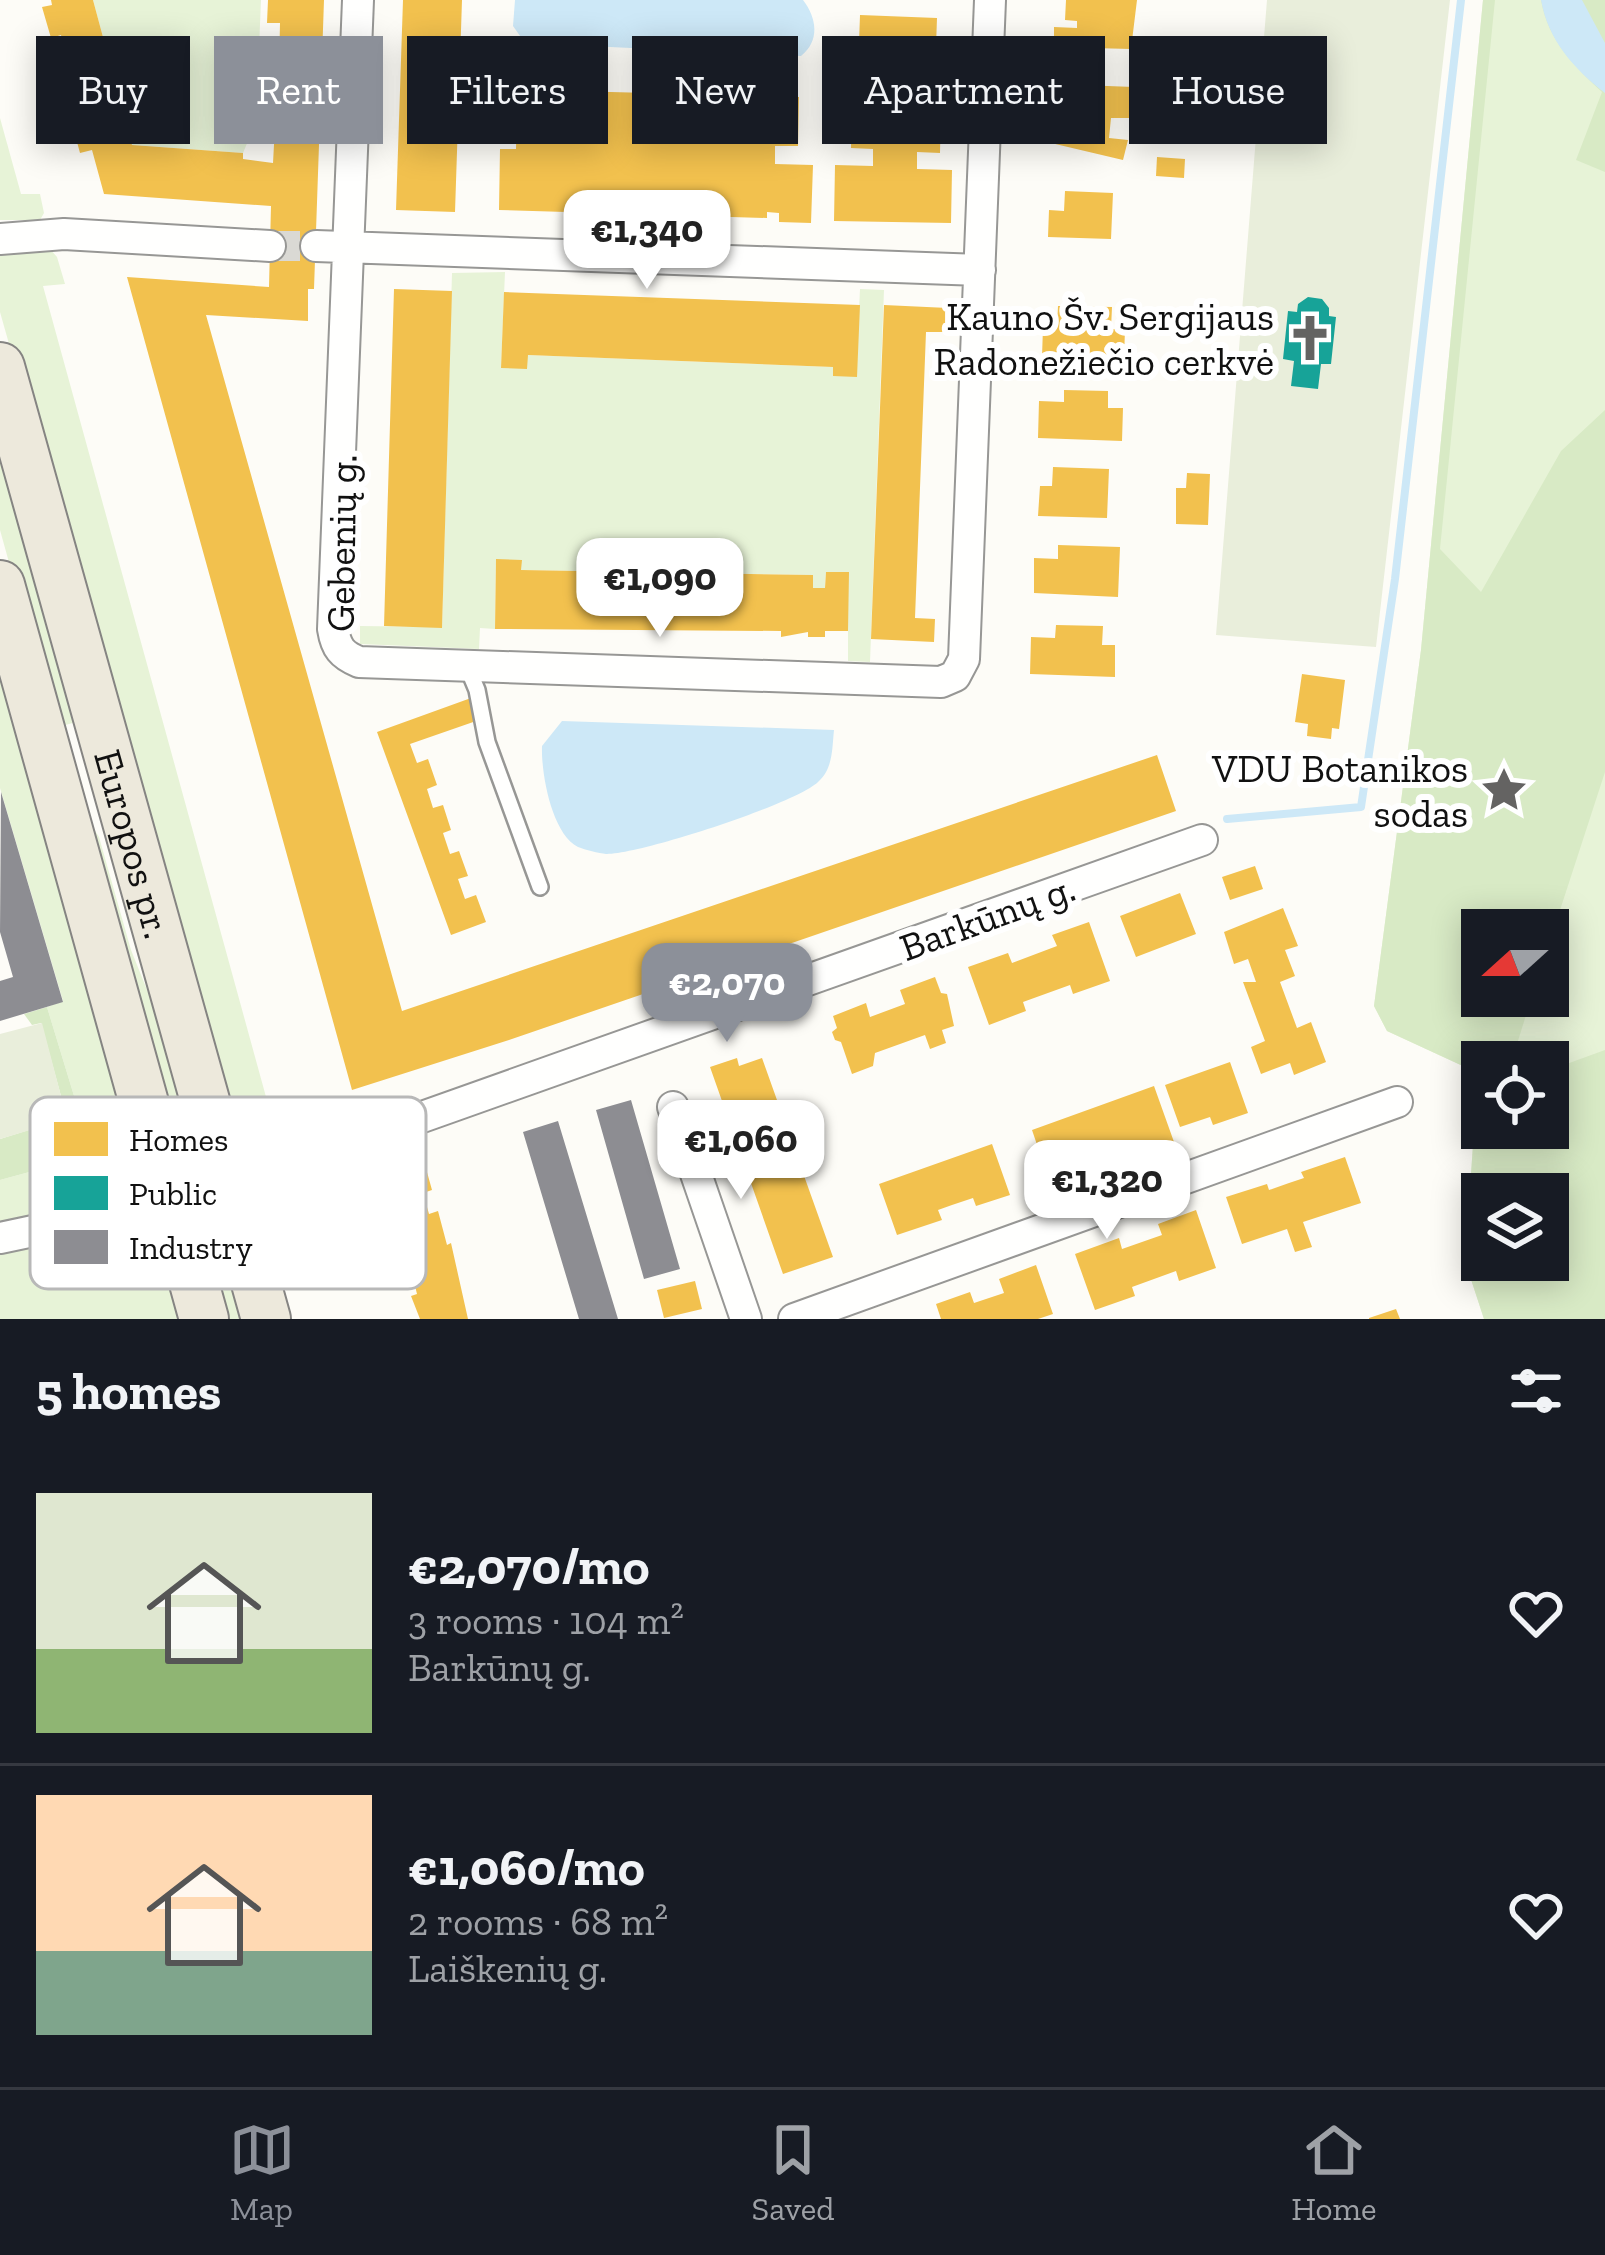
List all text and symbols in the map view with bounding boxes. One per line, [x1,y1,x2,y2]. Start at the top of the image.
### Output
chip: Buy [36,36,190,144]
chip: Rent [214,36,383,144]
chip: Filters [407,36,608,144]
chip: New [632,36,798,144]
chip: Apartment [822,36,1105,144]
chip: House [1129,36,1327,144]
pin: €1,340 [549,190,745,292]
text: €1,340 [591,205,703,252]
place label: Kauno Šv. Sergijaus Radonežiečio cerkvė [934,293,1274,385]
church icon: Kauno Šv. Sergijaus Radonežiečio cerkvė [1285,313,1335,363]
street label: Gebenių g. [316,454,367,632]
pin: €1,090 [562,538,758,640]
text: €1,090 [603,553,717,600]
street label: Europos pr. [84,744,181,943]
place label: VDU Botanikos sodas [1211,745,1468,837]
place icon: VDU Botanikos sodas [1479,765,1529,815]
street label: Barkūnų g. [893,864,1081,971]
north arrow [1461,909,1569,1017]
map controls [1461,909,1569,1281]
pin: €2,070 [629,943,825,1045]
text: €2,070 [669,958,785,1005]
button: locate [1461,1041,1569,1149]
legend [30,1097,426,1289]
pin: €1,060 [643,1100,839,1202]
text: €1,060 [684,1115,798,1162]
text: Homes [129,1120,229,1159]
pin: €1,320 [1009,1140,1205,1242]
text: €1,320 [1051,1155,1163,1202]
button: layers [1461,1173,1569,1281]
text: Public [129,1174,217,1213]
text: Industry [129,1228,253,1267]
icon: filters [1503,1358,1569,1424]
text: 5 homes [36,1361,221,1422]
text: €2,070/mo [408,1536,650,1597]
icon: home [132,1541,276,1685]
icon: heart [1503,1580,1569,1646]
text: 3 rooms · 104 m² [408,1597,684,1644]
text: Barkūnų g. [408,1644,591,1691]
text: €1,060/mo [408,1837,645,1898]
icon: home [132,1843,276,1987]
icon: heart [1503,1882,1569,1948]
text: 2 rooms · 68 m² [408,1898,668,1945]
text: Laiškenių g. [408,1945,607,1992]
tab: Map [229,2117,295,2228]
tab: Saved [752,2117,834,2228]
tab: Home [1291,2117,1376,2228]

